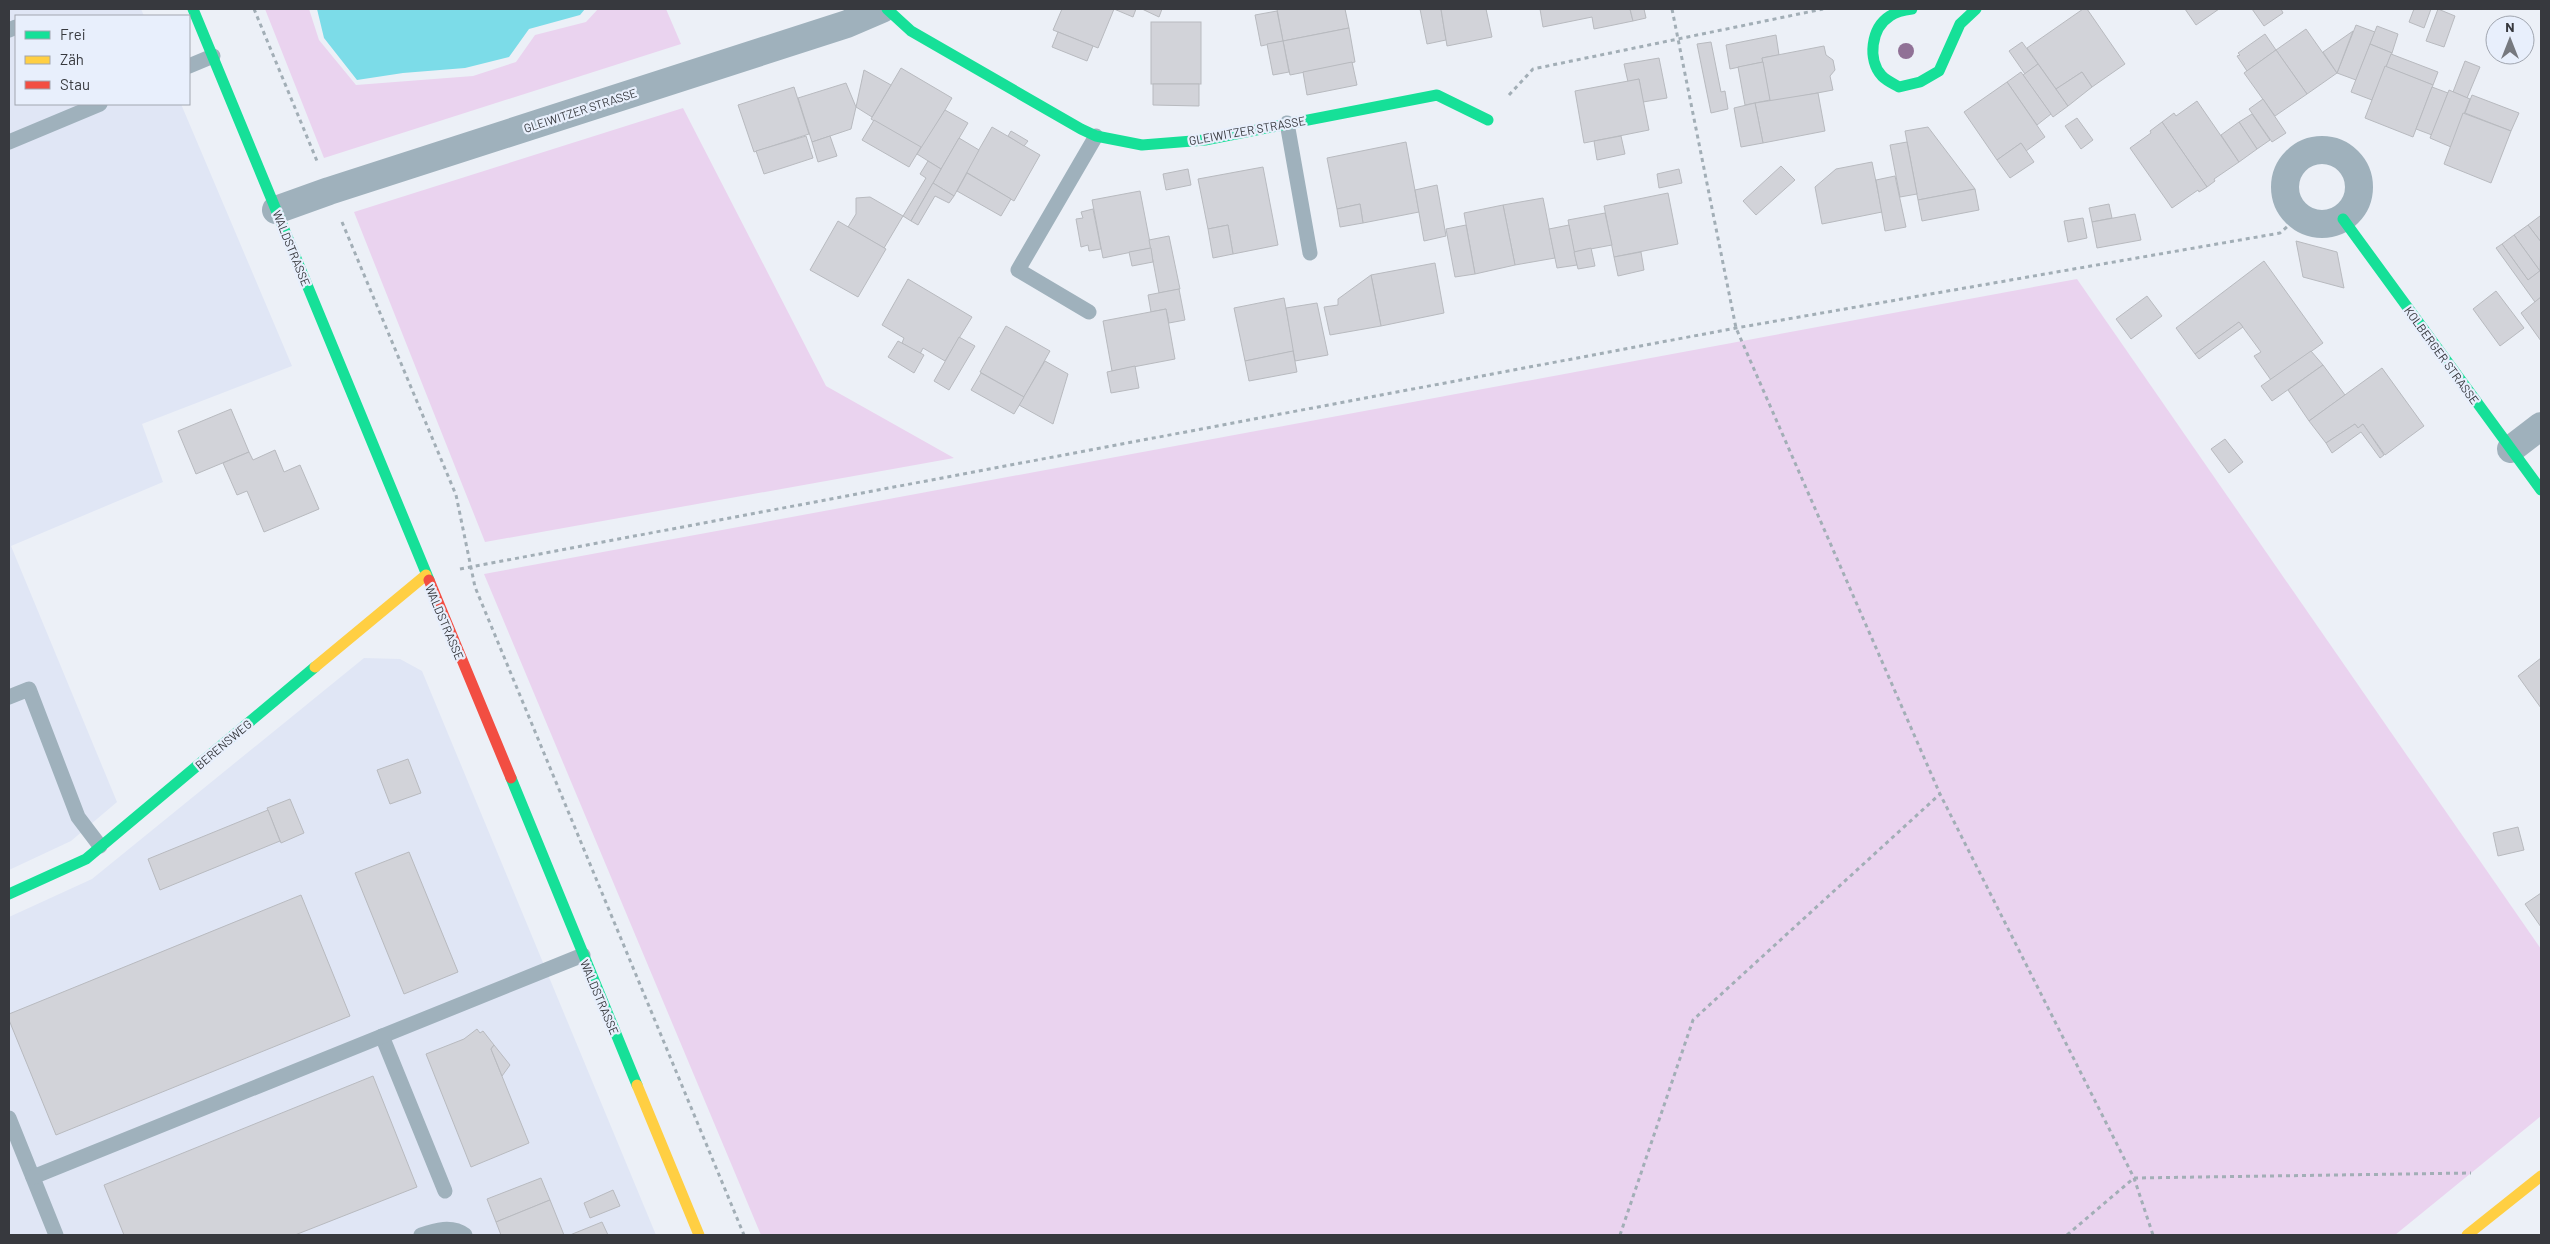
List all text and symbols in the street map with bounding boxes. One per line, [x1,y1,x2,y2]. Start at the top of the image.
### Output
legend [15,15,190,105]
north arrow [2485,15,2535,65]
text: N [2505,18,2515,35]
text: Frei [60,25,86,43]
text: Zäh [60,50,84,68]
text: Stau [60,75,90,93]
street label: GLEIWITZER STRASSE [522,85,638,135]
street label: GLEIWITZER STRASSE [1188,113,1306,147]
street label: WALDSTRASSE [270,208,314,288]
street label: KOLBERGER STRASSE [2402,303,2482,407]
street label: WALDSTRASSE [423,582,467,662]
street label: BERENSWEG [192,716,254,772]
street label: WALDSTRASSE [578,957,622,1037]

